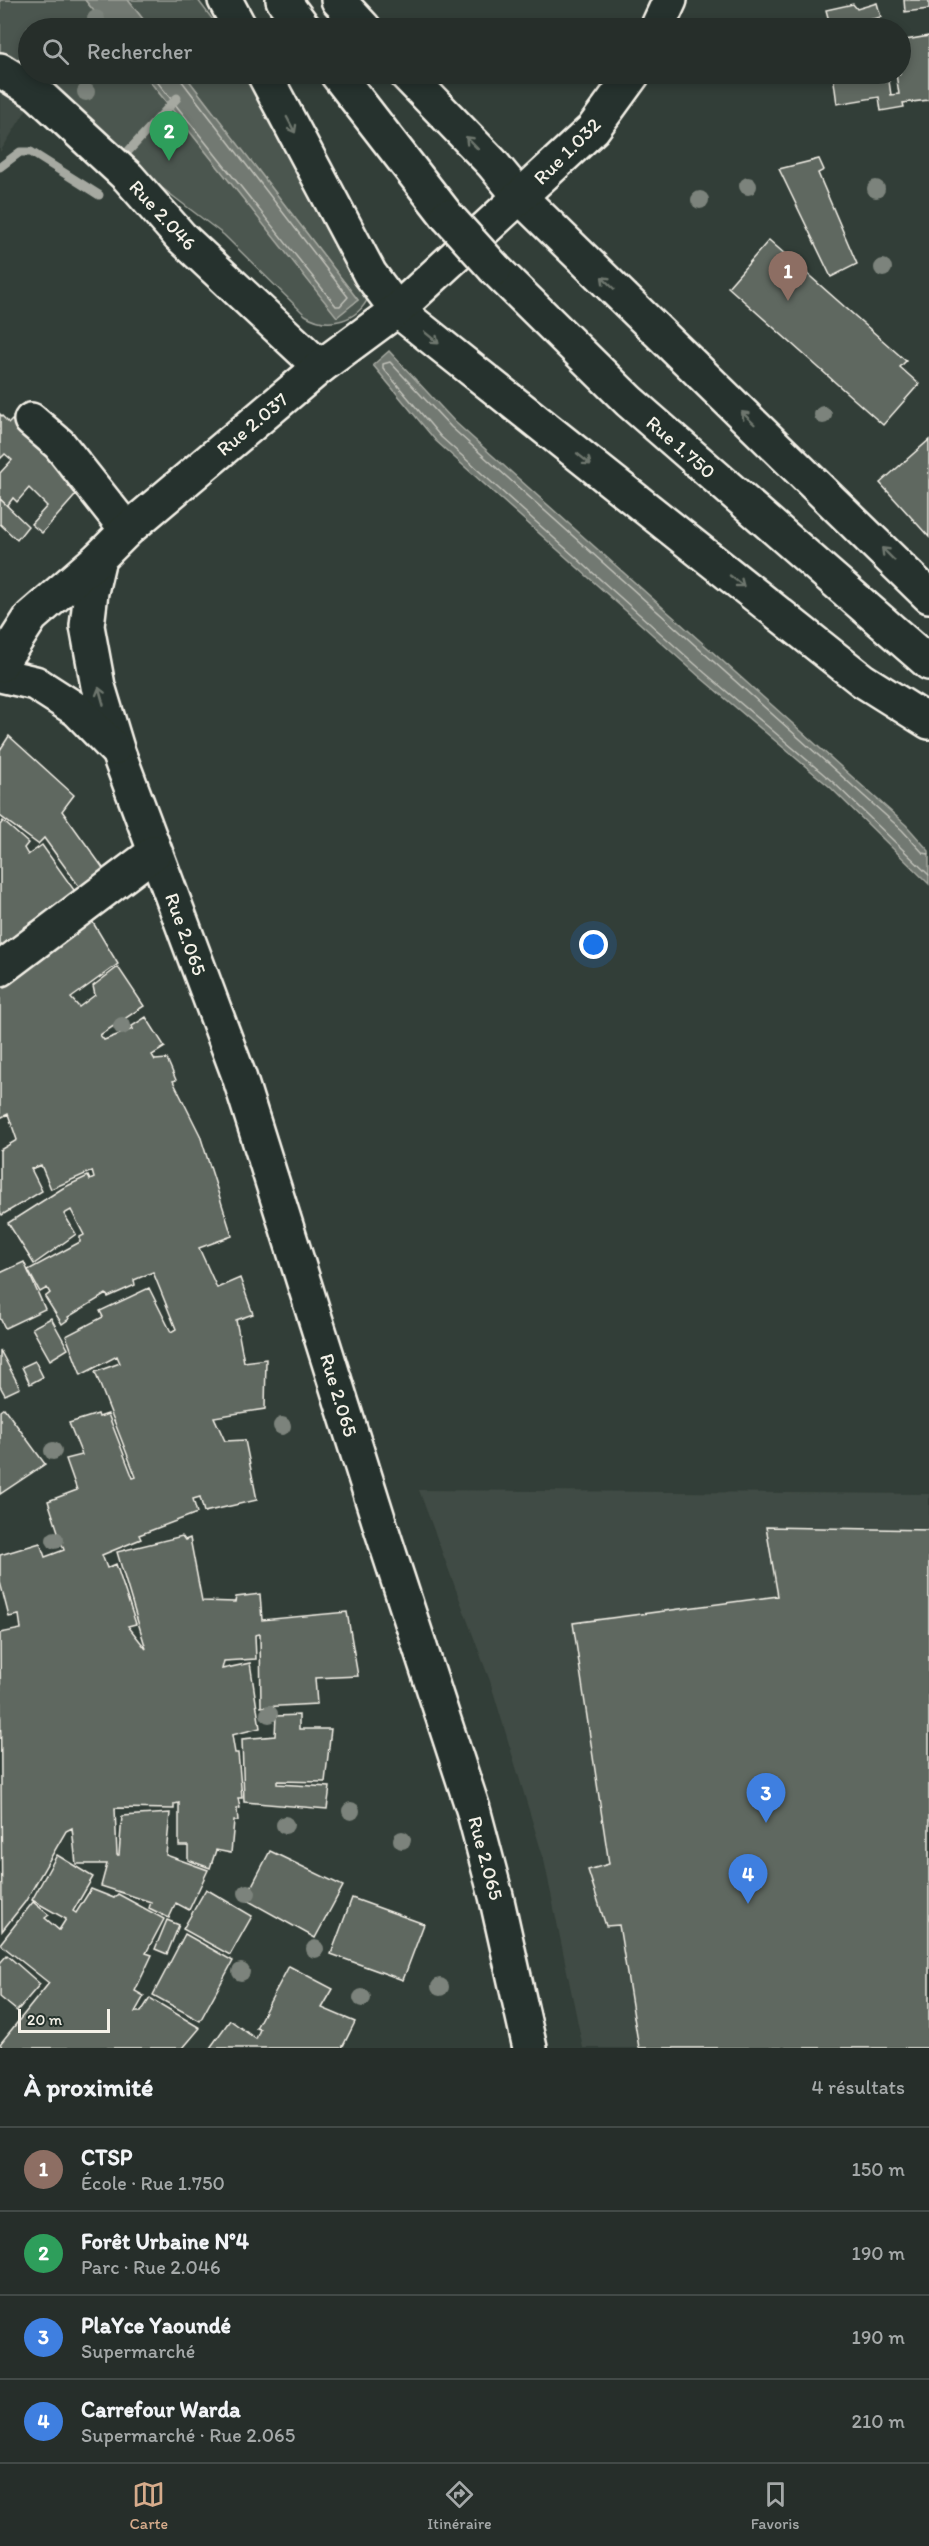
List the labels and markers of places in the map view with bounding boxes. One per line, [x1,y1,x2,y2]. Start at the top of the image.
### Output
pin: 2 [150,112,188,161]
pin: 1 [768,252,808,301]
pin: 3 [746,1774,786,1823]
pin: 4 [728,1854,768,1904]

